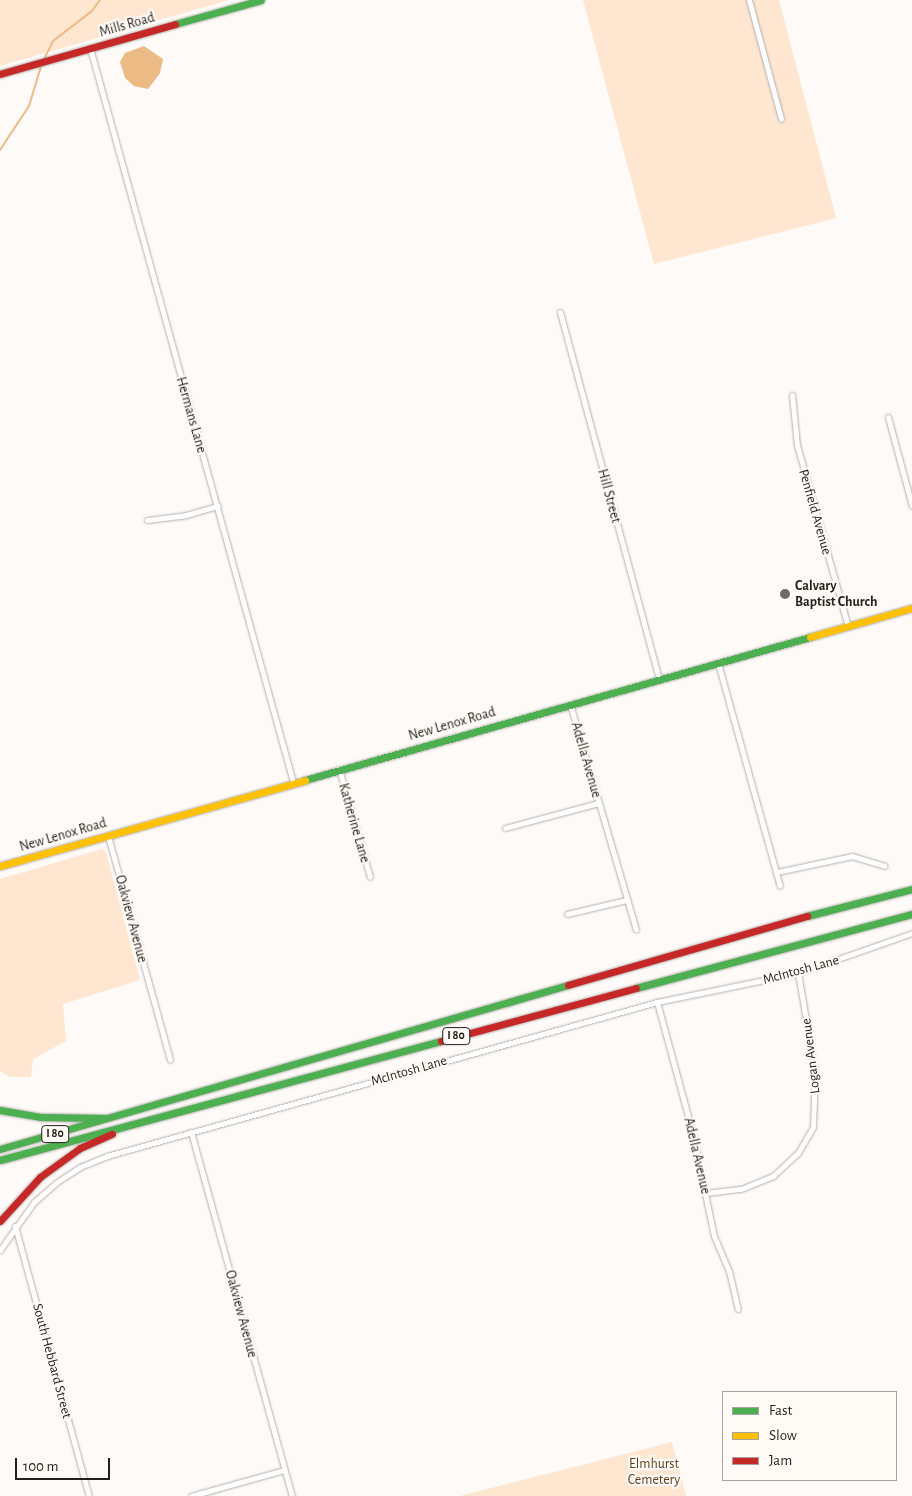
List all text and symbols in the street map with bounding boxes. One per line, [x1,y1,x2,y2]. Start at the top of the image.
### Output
street label: Mills Road [97,9,157,41]
street label: Hermans Lane [172,375,210,455]
street label: Hill Street [594,467,624,525]
street label: Penfield Avenue [795,467,835,557]
place label: Calvary Baptist Church [795,578,877,610]
marker: Calvary Baptist Church [779,588,791,600]
street label: New Lenox Road [407,704,497,744]
street label: Adella Avenue [567,720,605,800]
street label: Katherine Lane [335,781,373,865]
street label: New Lenox Road [18,815,108,855]
street label: Oakview Avenue [111,873,151,965]
street label: McIntosh Lane [761,952,841,988]
street label: Logan Avenue [798,1017,824,1095]
road number: I 80 [441,1026,471,1046]
street label: McIntosh Lane [369,1052,449,1090]
street label: Adella Avenue [680,1116,714,1196]
road number: I 80 [40,1124,70,1144]
street label: Oakview Avenue [221,1268,261,1360]
street label: South Hebbard Street [29,1302,75,1420]
legend [722,1391,897,1481]
text: Fast [769,1403,792,1418]
text: Slow [769,1428,797,1443]
scale bar [18,1448,112,1480]
text: Jam [769,1453,792,1468]
park label: Elmhurst Cemetery [628,1456,680,1488]
text: 100 m [23,1459,58,1474]

